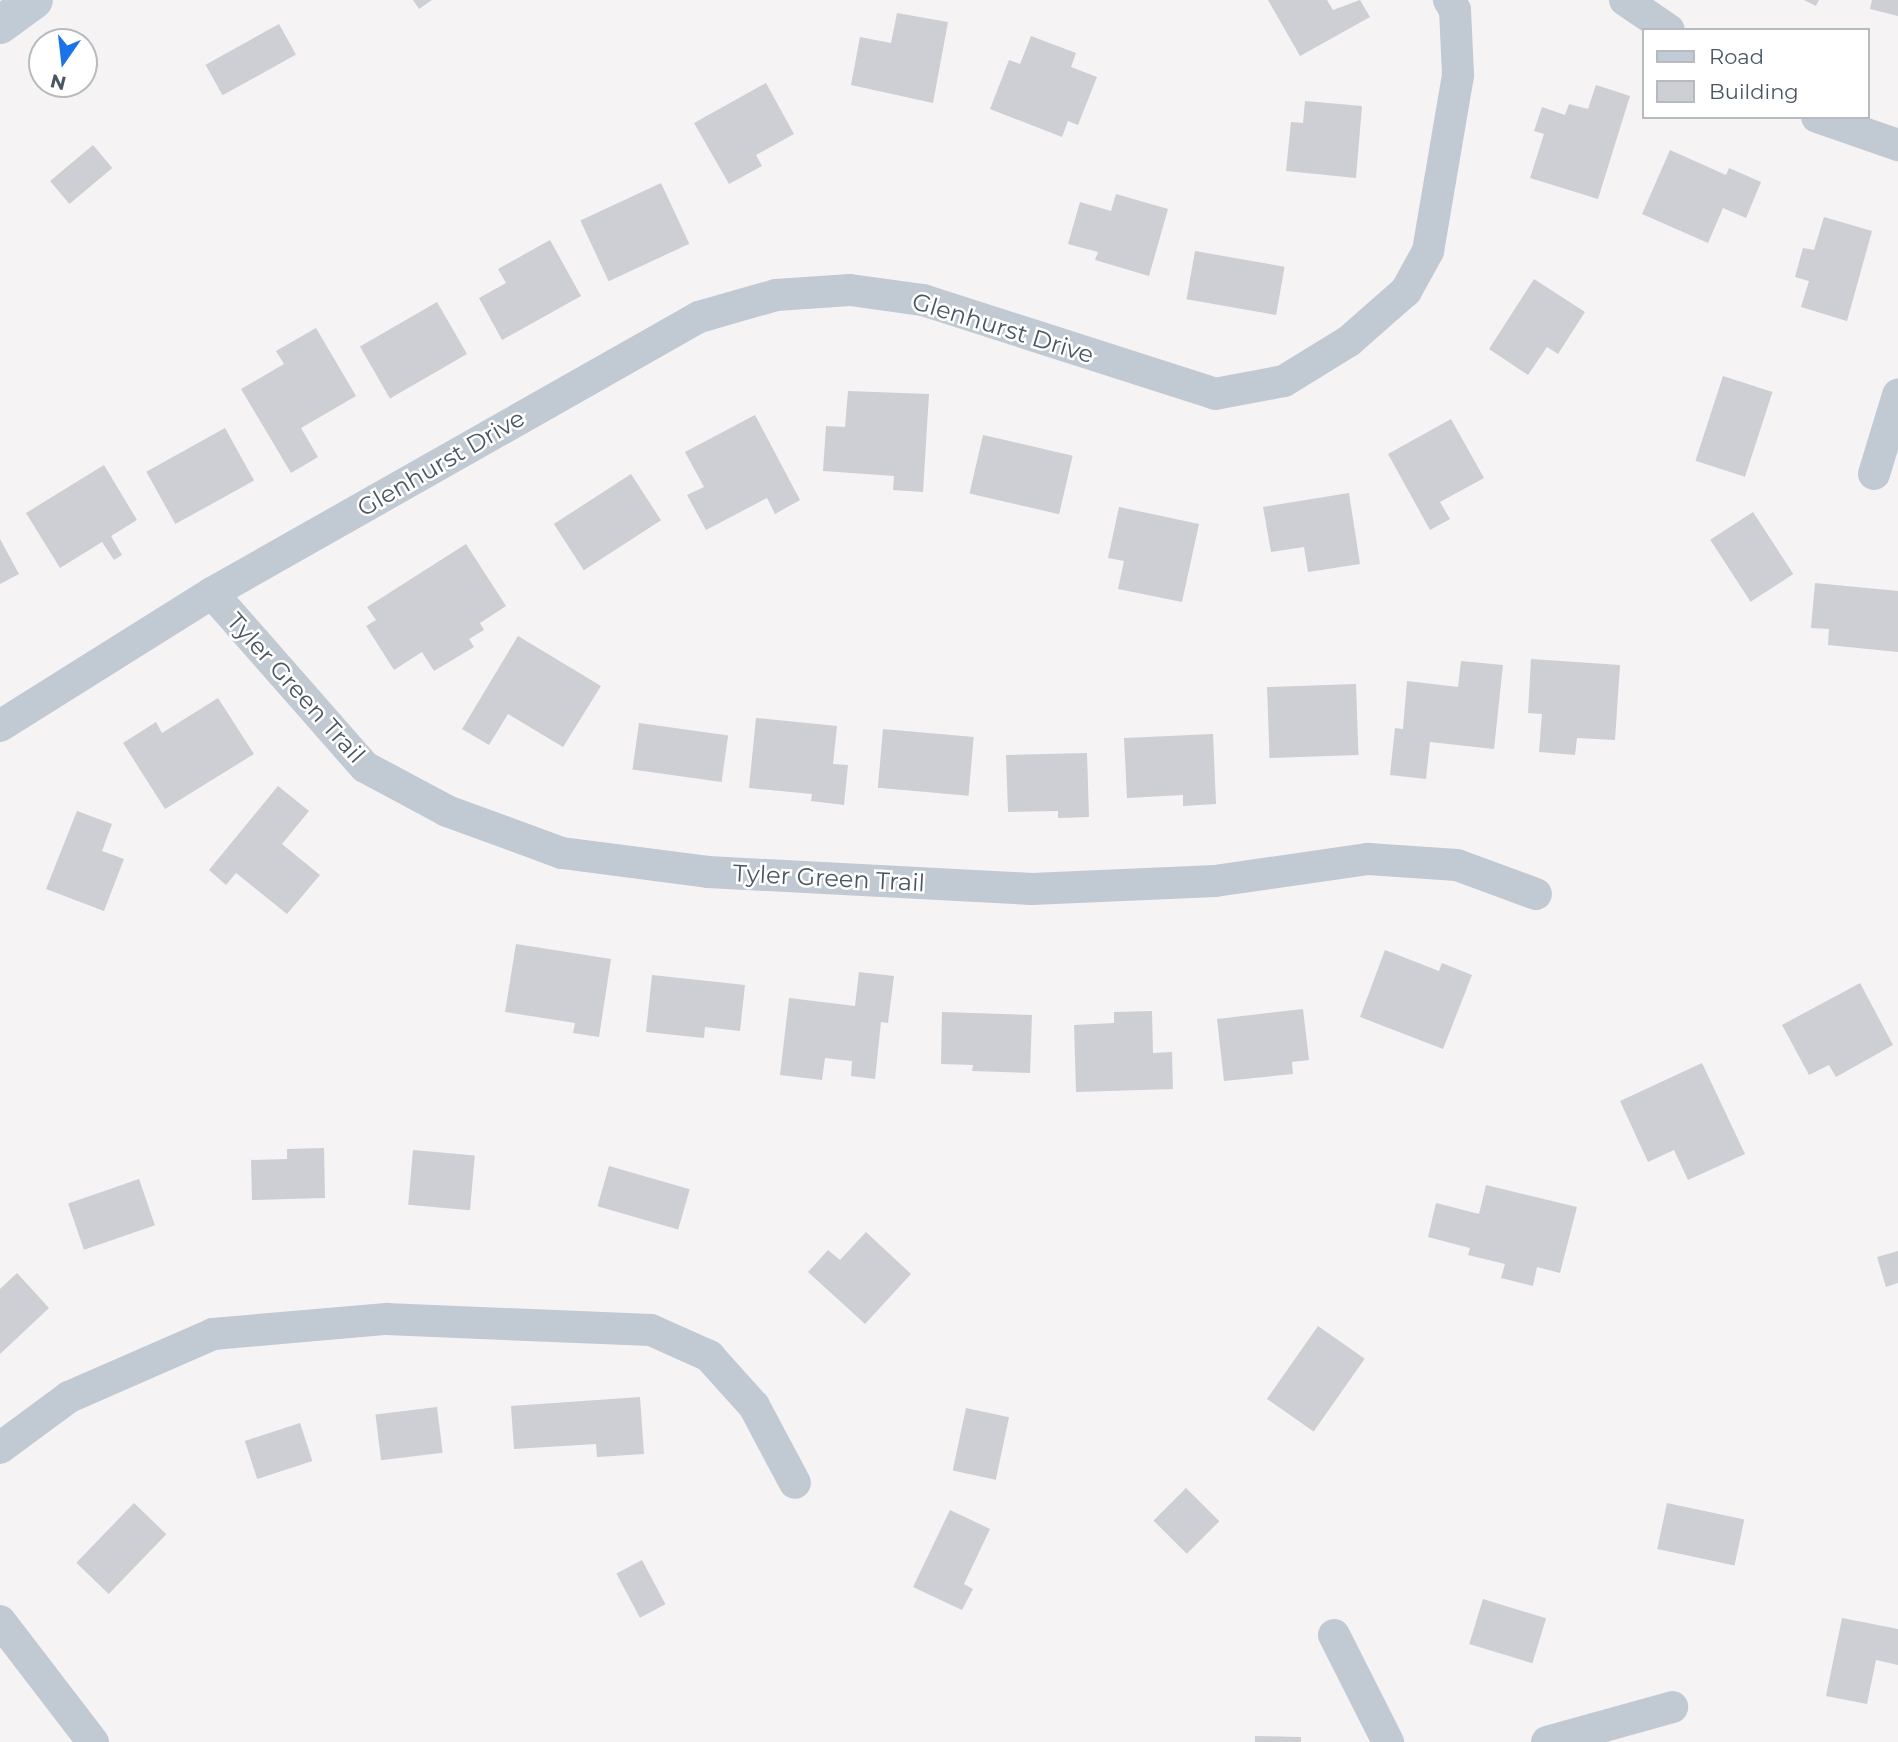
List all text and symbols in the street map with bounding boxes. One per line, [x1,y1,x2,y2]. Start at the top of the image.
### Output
north arrow [28,28,98,98]
legend [1643,28,1870,119]
text: Road [1709,44,1764,69]
text: N [48,69,69,95]
text: Building [1709,79,1799,104]
street label: Glenhurst Drive [909,287,1097,369]
street label: Glenhurst Drive [352,403,530,523]
street label: Tyler Green Trail [221,607,371,769]
street label: Tyler Green Trail [732,859,926,897]

